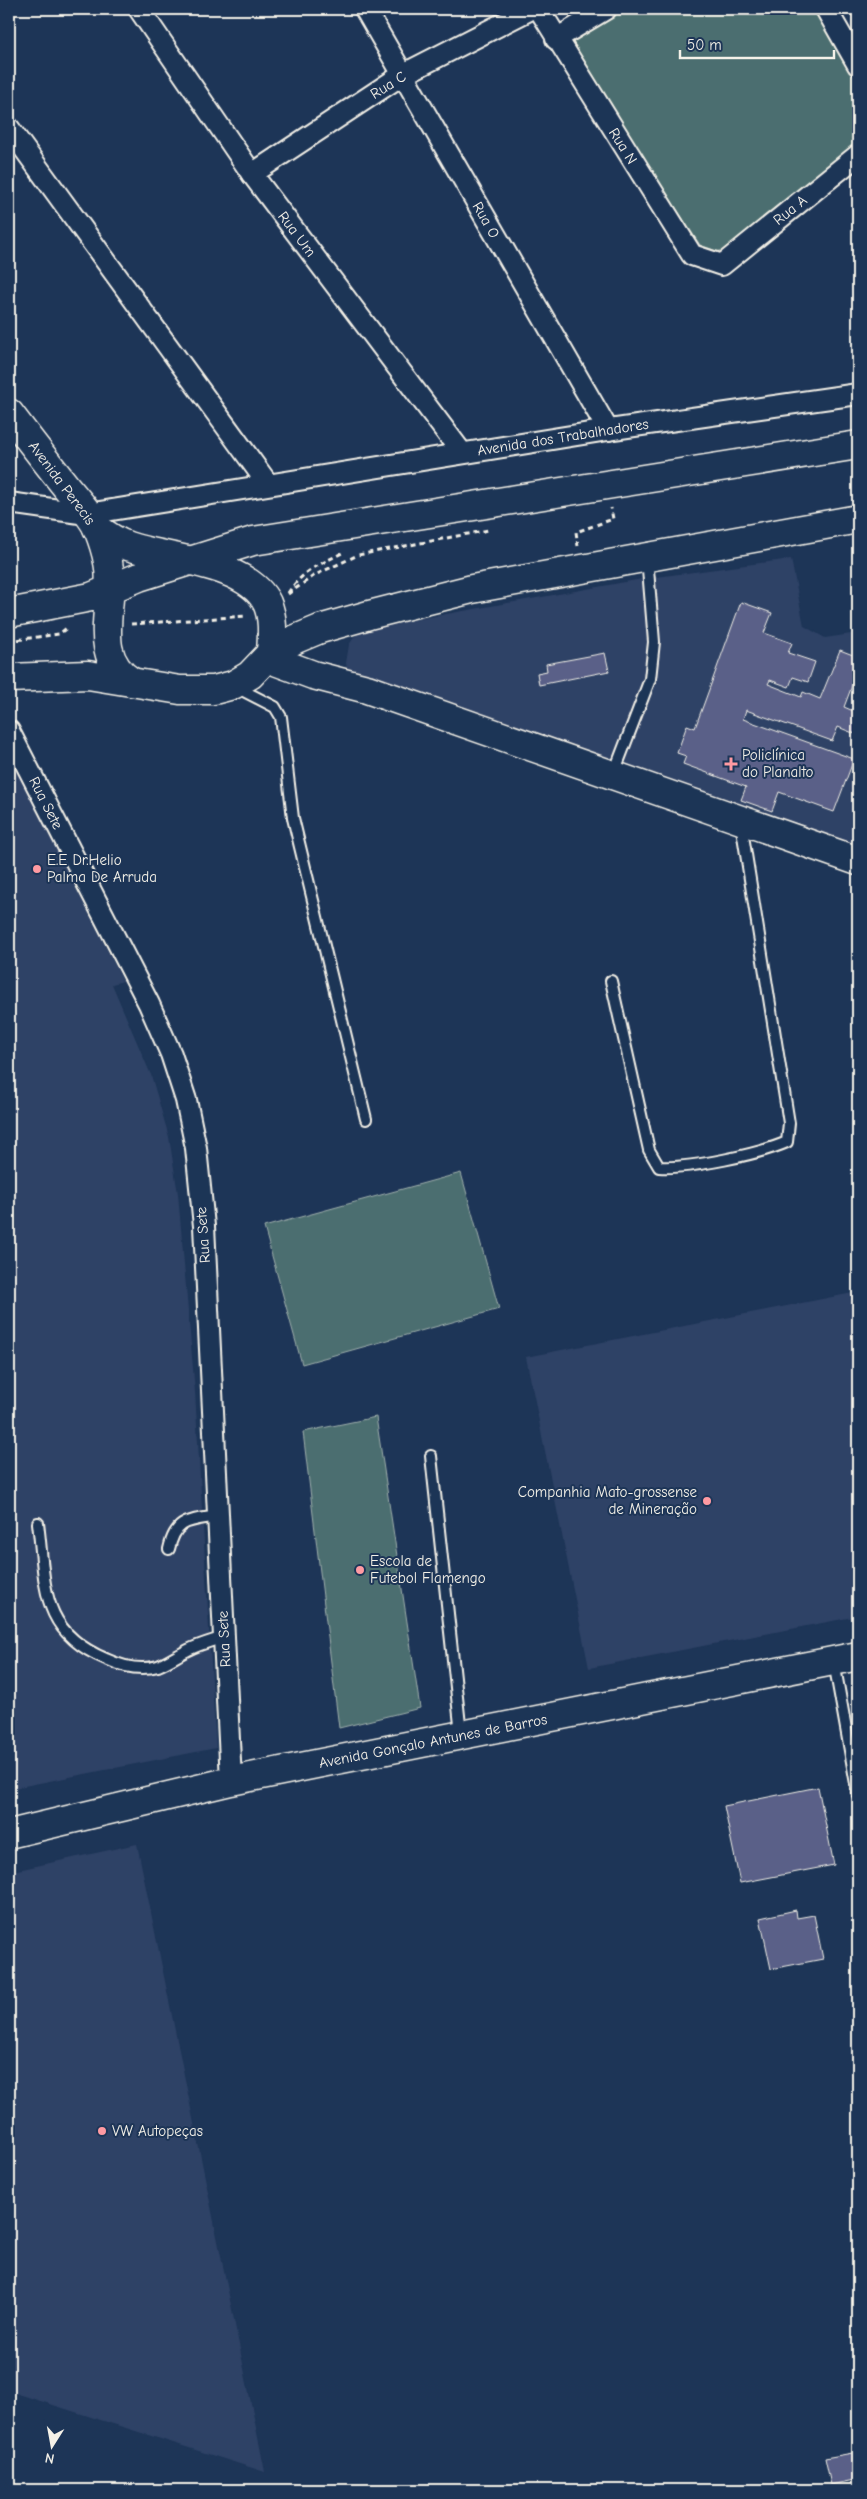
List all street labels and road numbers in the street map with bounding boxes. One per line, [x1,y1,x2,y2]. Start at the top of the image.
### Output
street label: Rua C [367,67,409,103]
street label: Rua N [605,125,641,167]
street label: Rua A [770,191,811,229]
street label: Rua O [468,199,504,241]
street label: Rua Um [274,208,320,260]
street label: Avenida dos Trabalhadores [476,415,650,459]
street label: Avenida Perecis [25,438,99,528]
street label: Rua Sete [25,774,67,833]
street label: Rua Sete [192,1206,214,1264]
street label: Rua Sete [214,1610,234,1668]
street label: Avenida Gonçalo Antunes de Barros [317,1710,549,1772]

